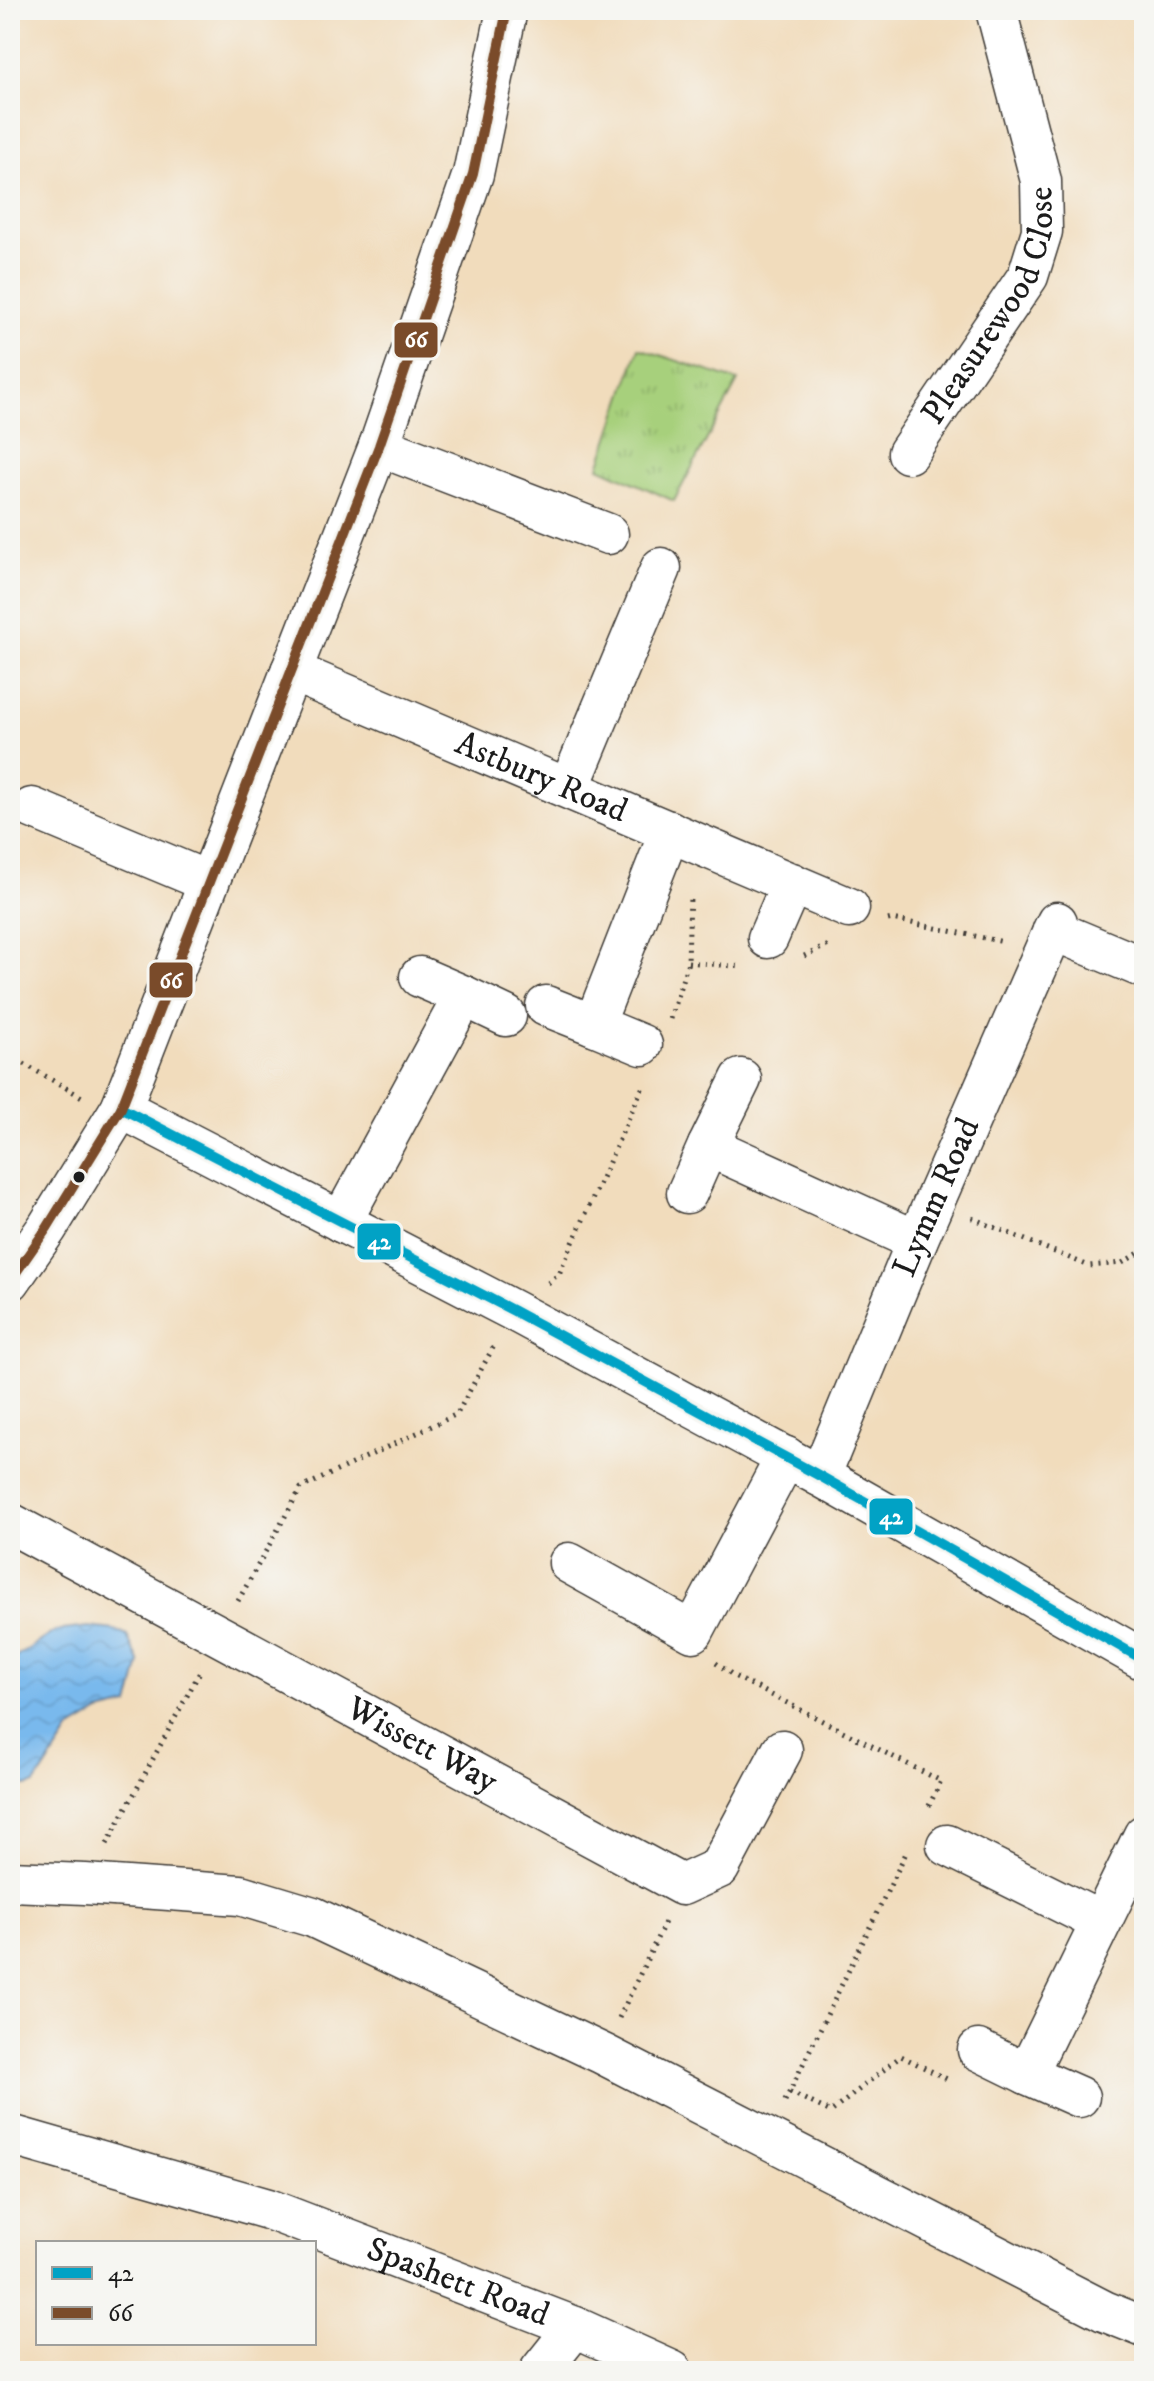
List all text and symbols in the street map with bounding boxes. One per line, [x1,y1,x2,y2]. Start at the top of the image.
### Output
street label: Pleasurewood Close [912,186,1063,433]
line badge: 66 [393,321,439,359]
text: 66 [405,327,429,354]
street label: Astbury Road [449,722,634,832]
line badge: 66 [148,961,194,999]
text: 66 [160,968,184,995]
street label: Lymm Road [884,1111,989,1283]
unlabelled marker [71,1169,87,1185]
line badge: 42 [356,1222,402,1261]
text: 42 [367,1229,392,1256]
line badge: 42 [868,1497,914,1536]
text: 42 [879,1504,904,1531]
street label: Wissett Way [338,1687,506,1803]
street label: Spashett Road [361,2228,555,2336]
legend [36,2241,316,2345]
text: 42 [108,2259,134,2289]
text: 66 [108,2299,134,2329]

